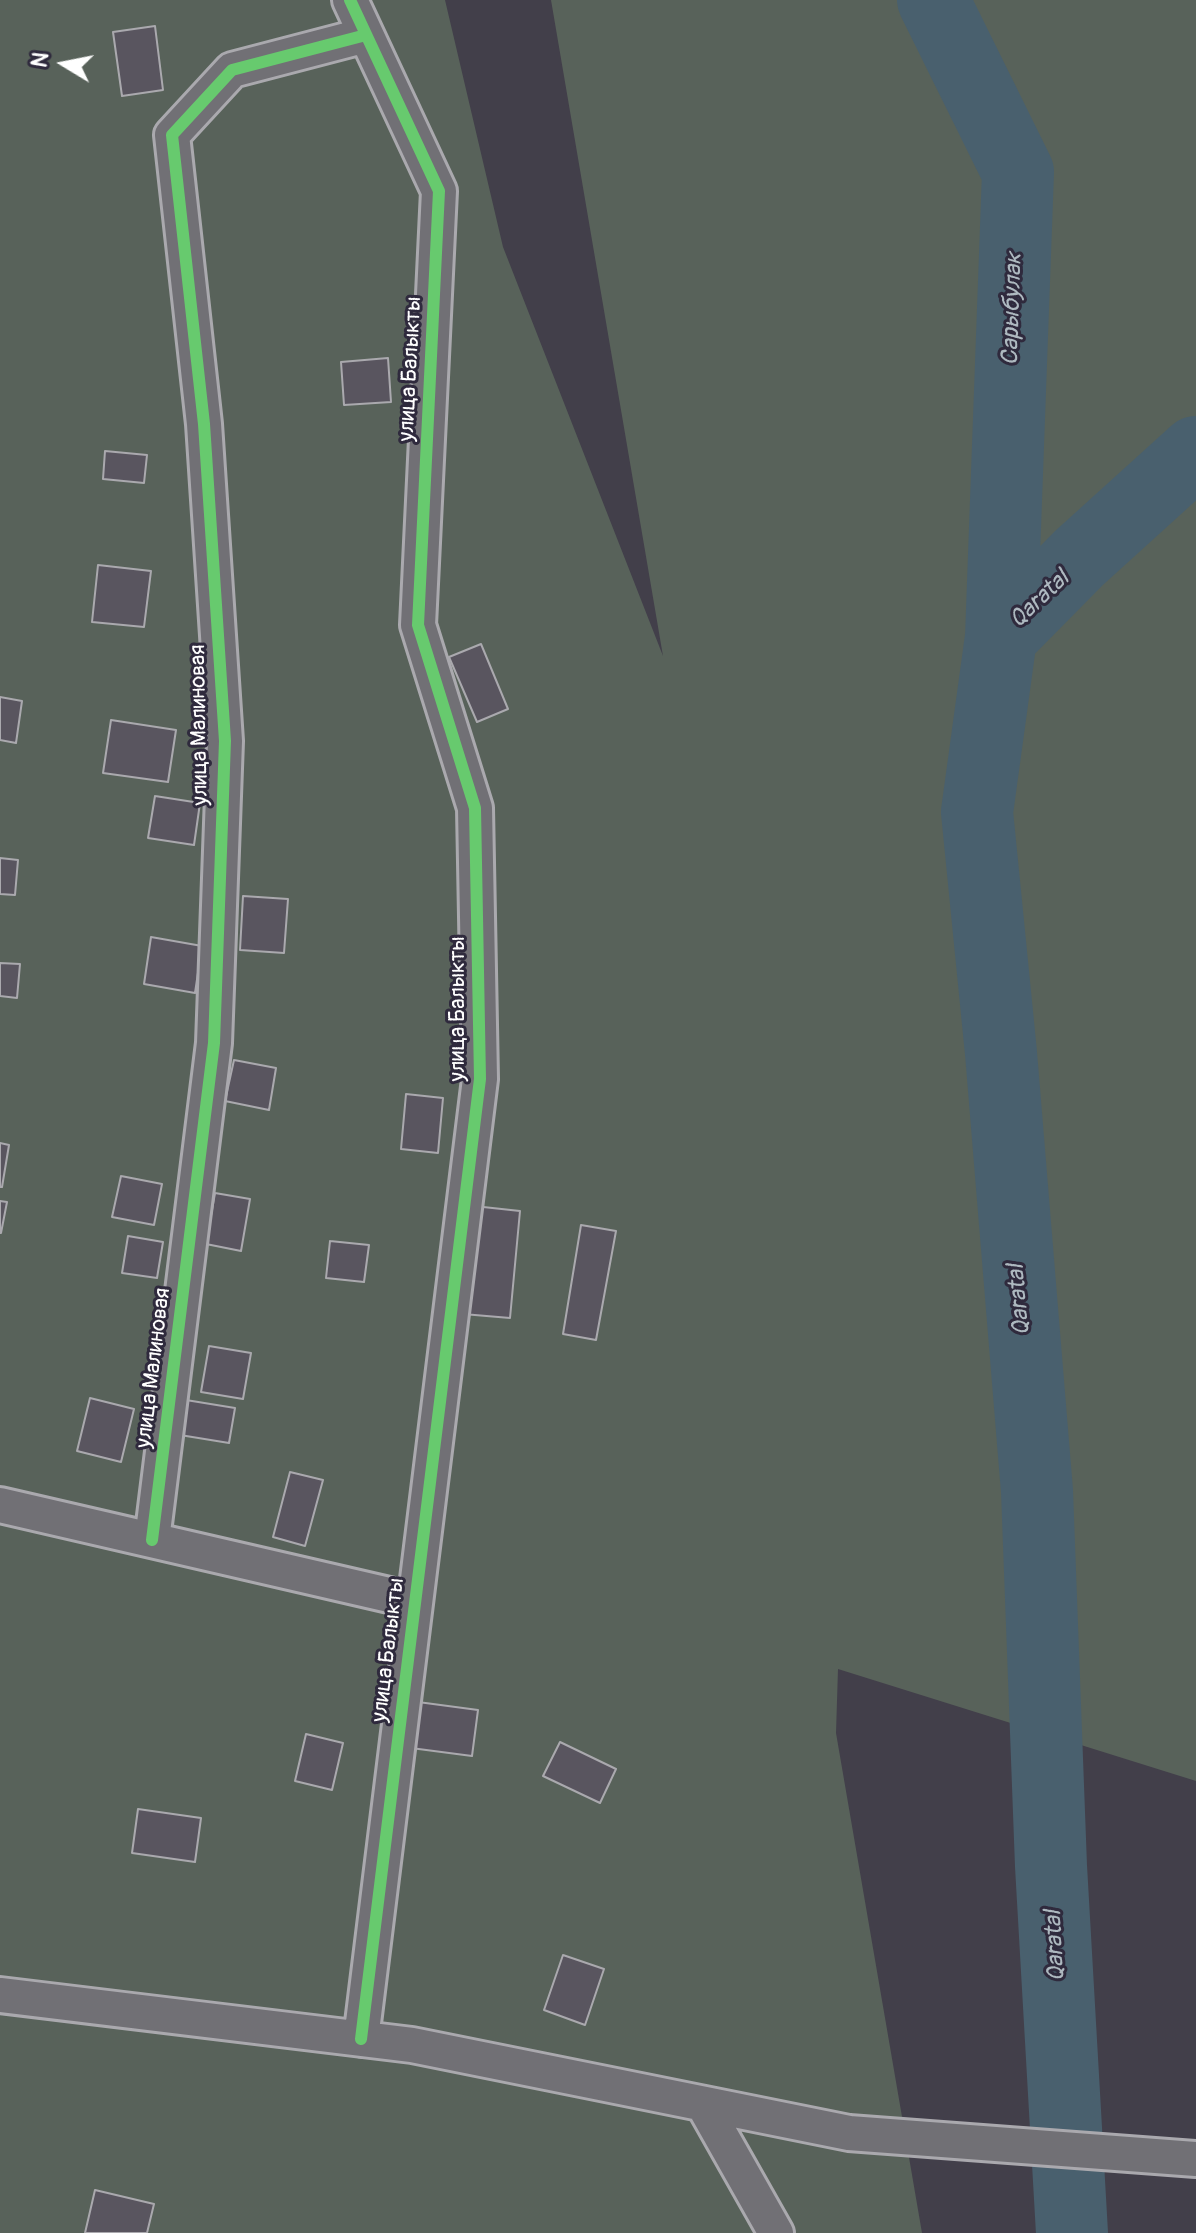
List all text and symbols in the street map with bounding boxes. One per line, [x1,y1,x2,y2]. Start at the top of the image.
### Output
north arrow [24,24,104,104]
text: N [25,50,55,70]
water label: Сарыбулак [997,252,1029,366]
street label: улица Балыкты [394,296,428,442]
water label: Qaratal [1004,565,1076,635]
street label: улица Малиновая [185,644,215,806]
street label: улица Балыкты [445,936,471,1082]
water label: Qaratal [1003,1263,1037,1337]
street label: улица Малиновая [131,1286,177,1450]
street label: улица Балыкты [367,1576,411,1724]
water label: Qaratal [1040,1910,1072,1982]

